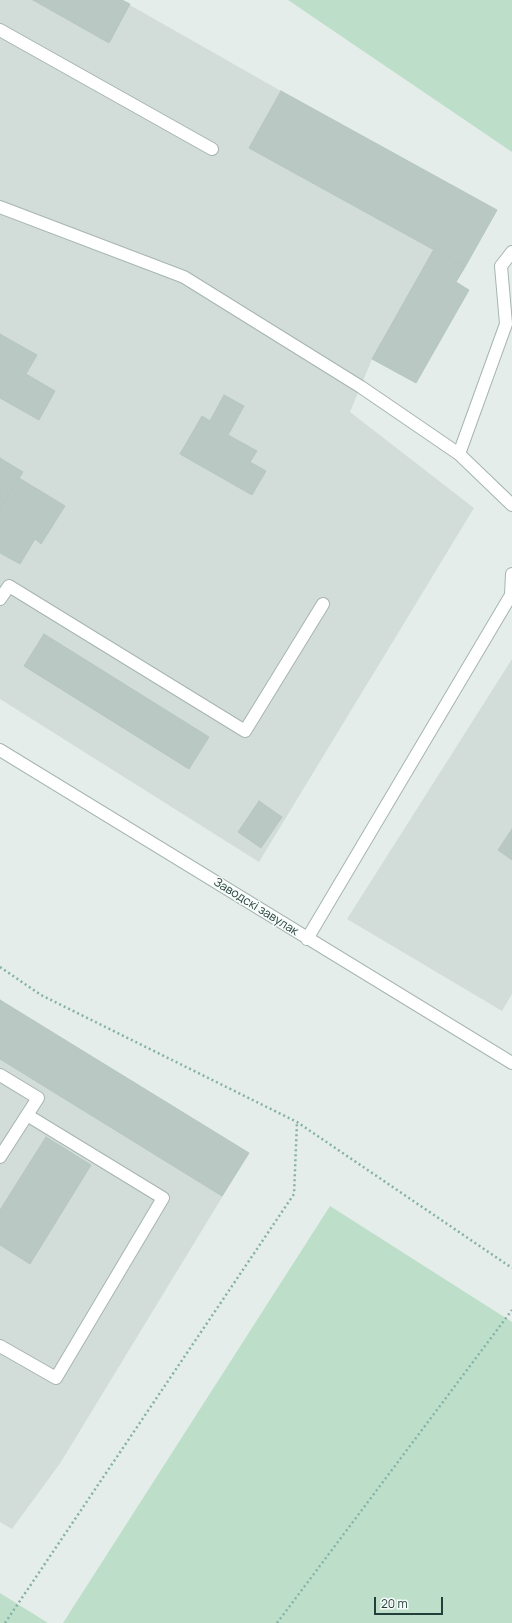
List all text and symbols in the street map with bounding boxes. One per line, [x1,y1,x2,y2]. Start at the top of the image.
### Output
street label: Заводскі завулак [211,875,301,939]
scale bar [376,1589,445,1615]
text: 20 m [381,1595,408,1612]

